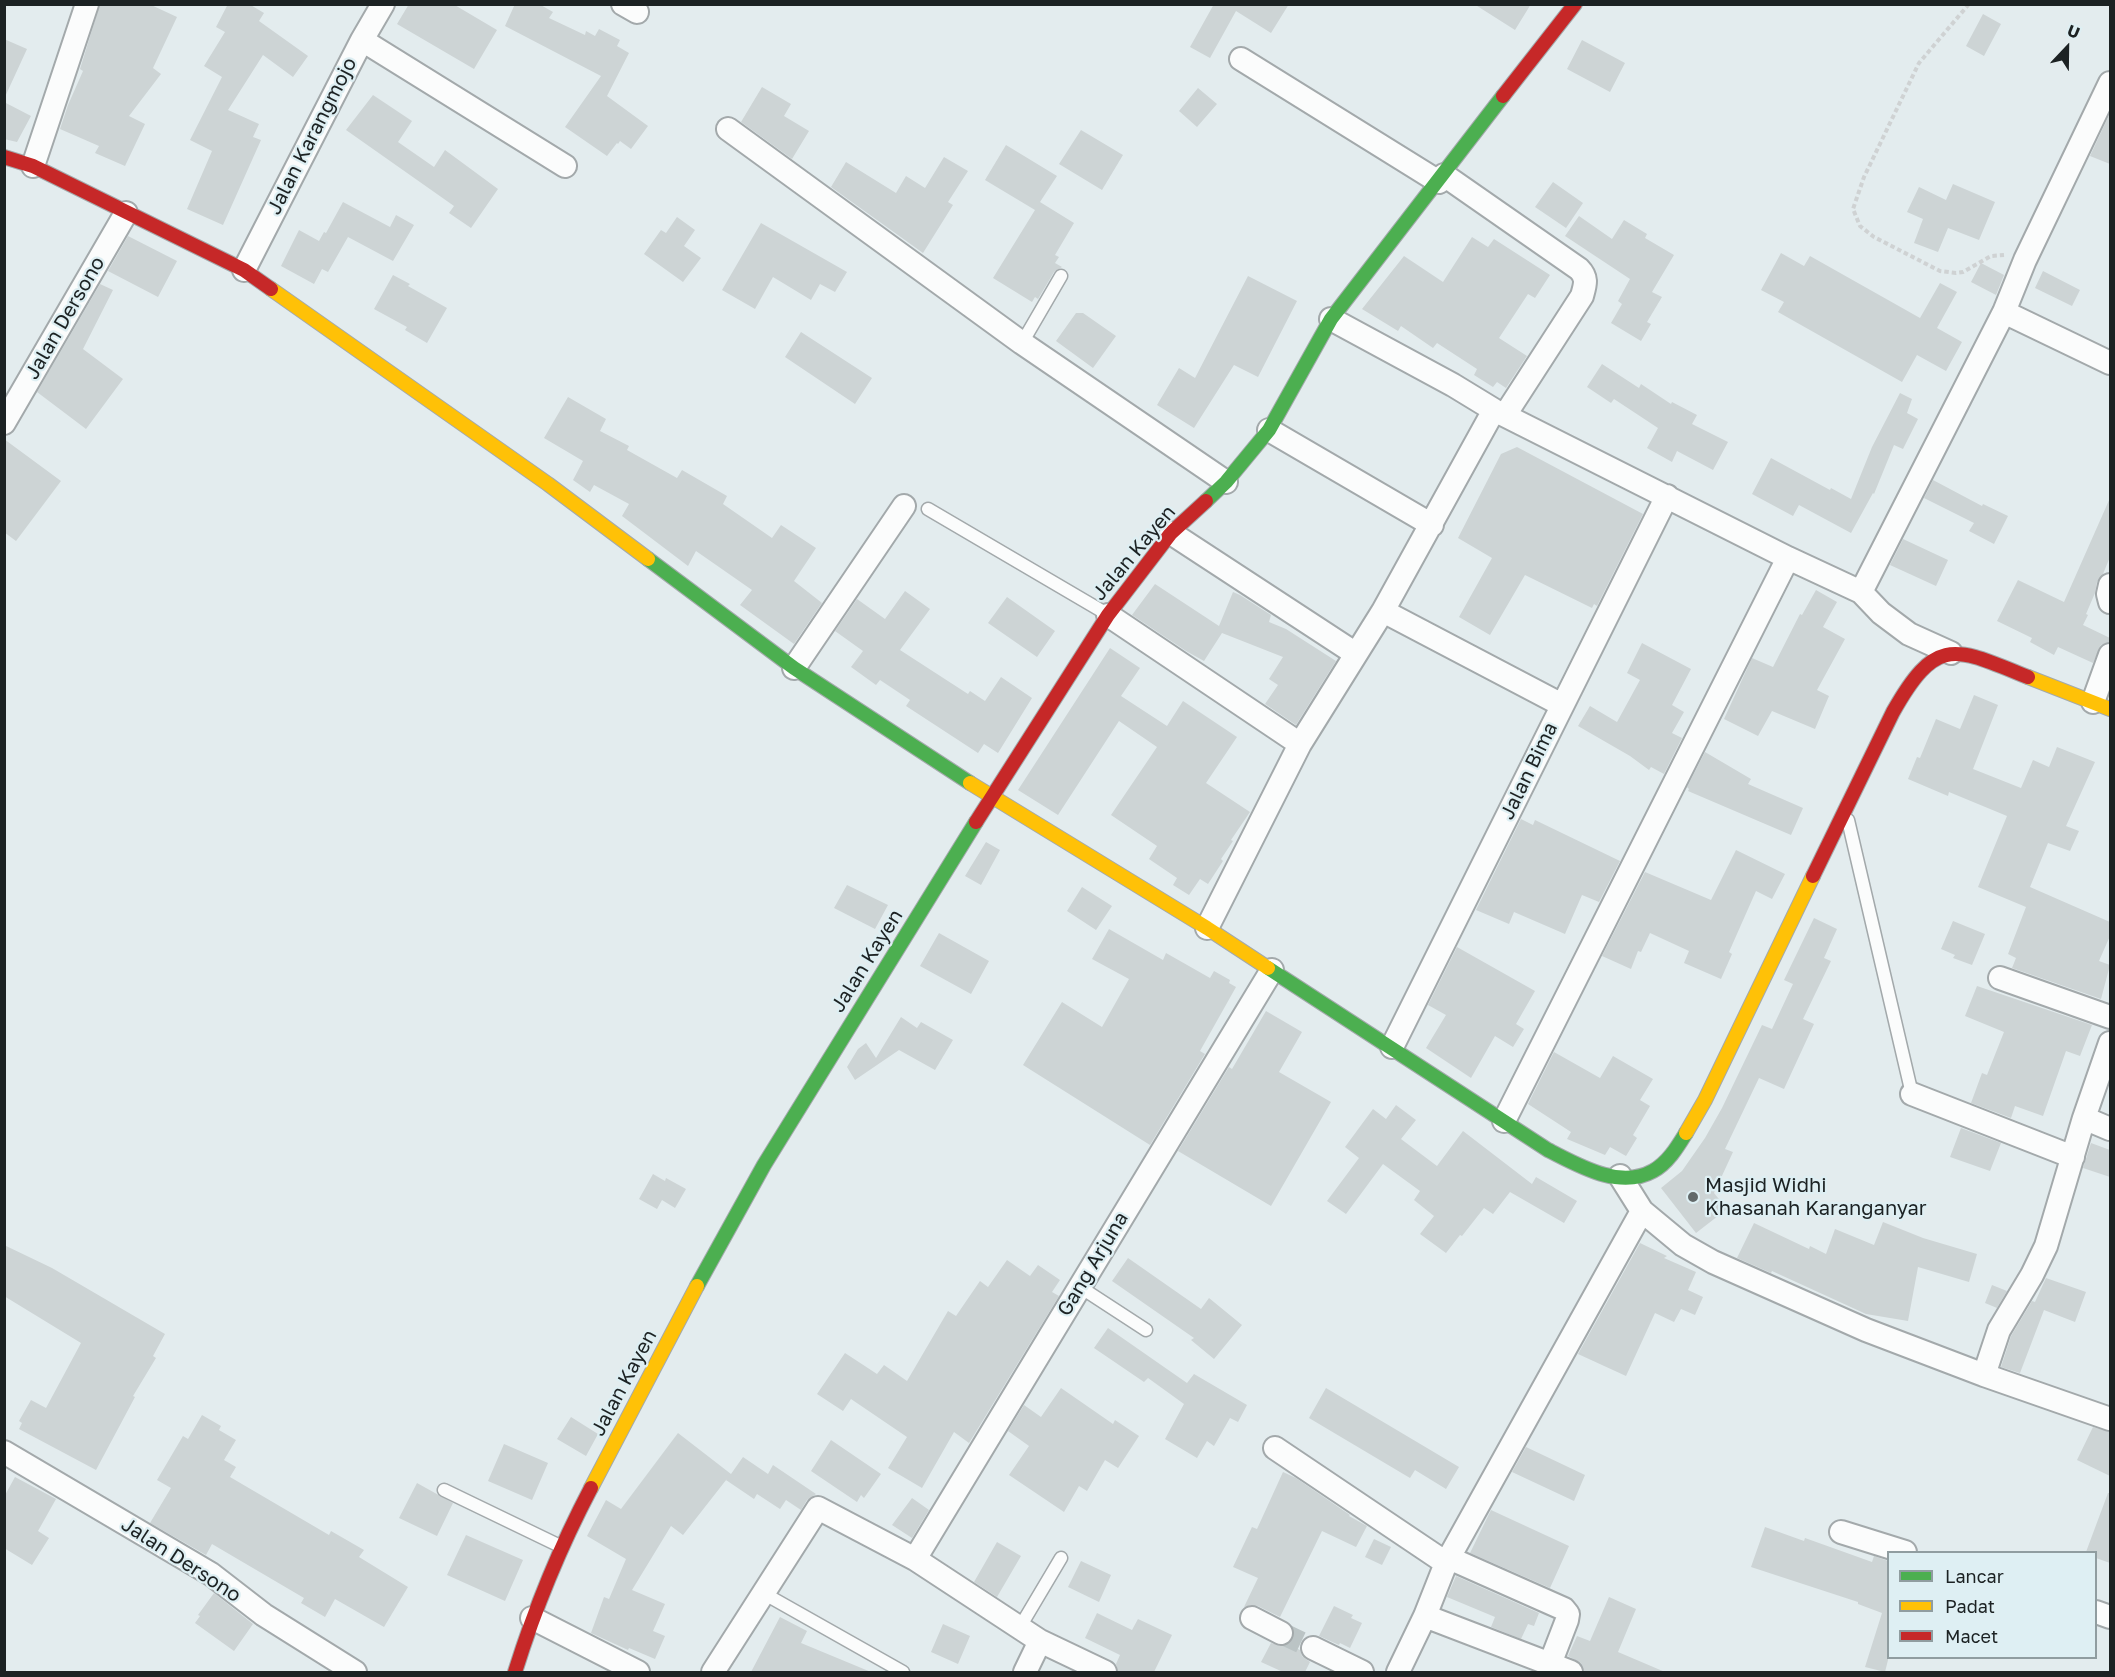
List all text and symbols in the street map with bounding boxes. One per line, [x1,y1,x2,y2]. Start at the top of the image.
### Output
north arrow [2037,18,2097,78]
text: U [2065,20,2083,43]
street label: Jalan Karangmojo [262,54,362,218]
street label: Jalan Dersono [20,252,110,384]
street label: Jalan Kayen [1087,501,1181,605]
street label: Jalan Bima [1495,718,1563,824]
street label: Jalan Kayen [826,905,908,1017]
place label: Masjid Widhi Khasanah Karanganyar [1705,1174,1926,1221]
marker: Masjid Widhi Khasanah Karanganyar [1686,1190,1700,1204]
street label: Gang Arjuna [1053,1208,1133,1320]
street label: Jalan Kayen [586,1326,662,1440]
street label: Jalan Dersono [117,1512,245,1608]
legend [1887,1551,2097,1659]
text: Lancar [1945,1565,2004,1587]
text: Padat [1945,1595,1995,1617]
text: Macet [1945,1625,1998,1647]

